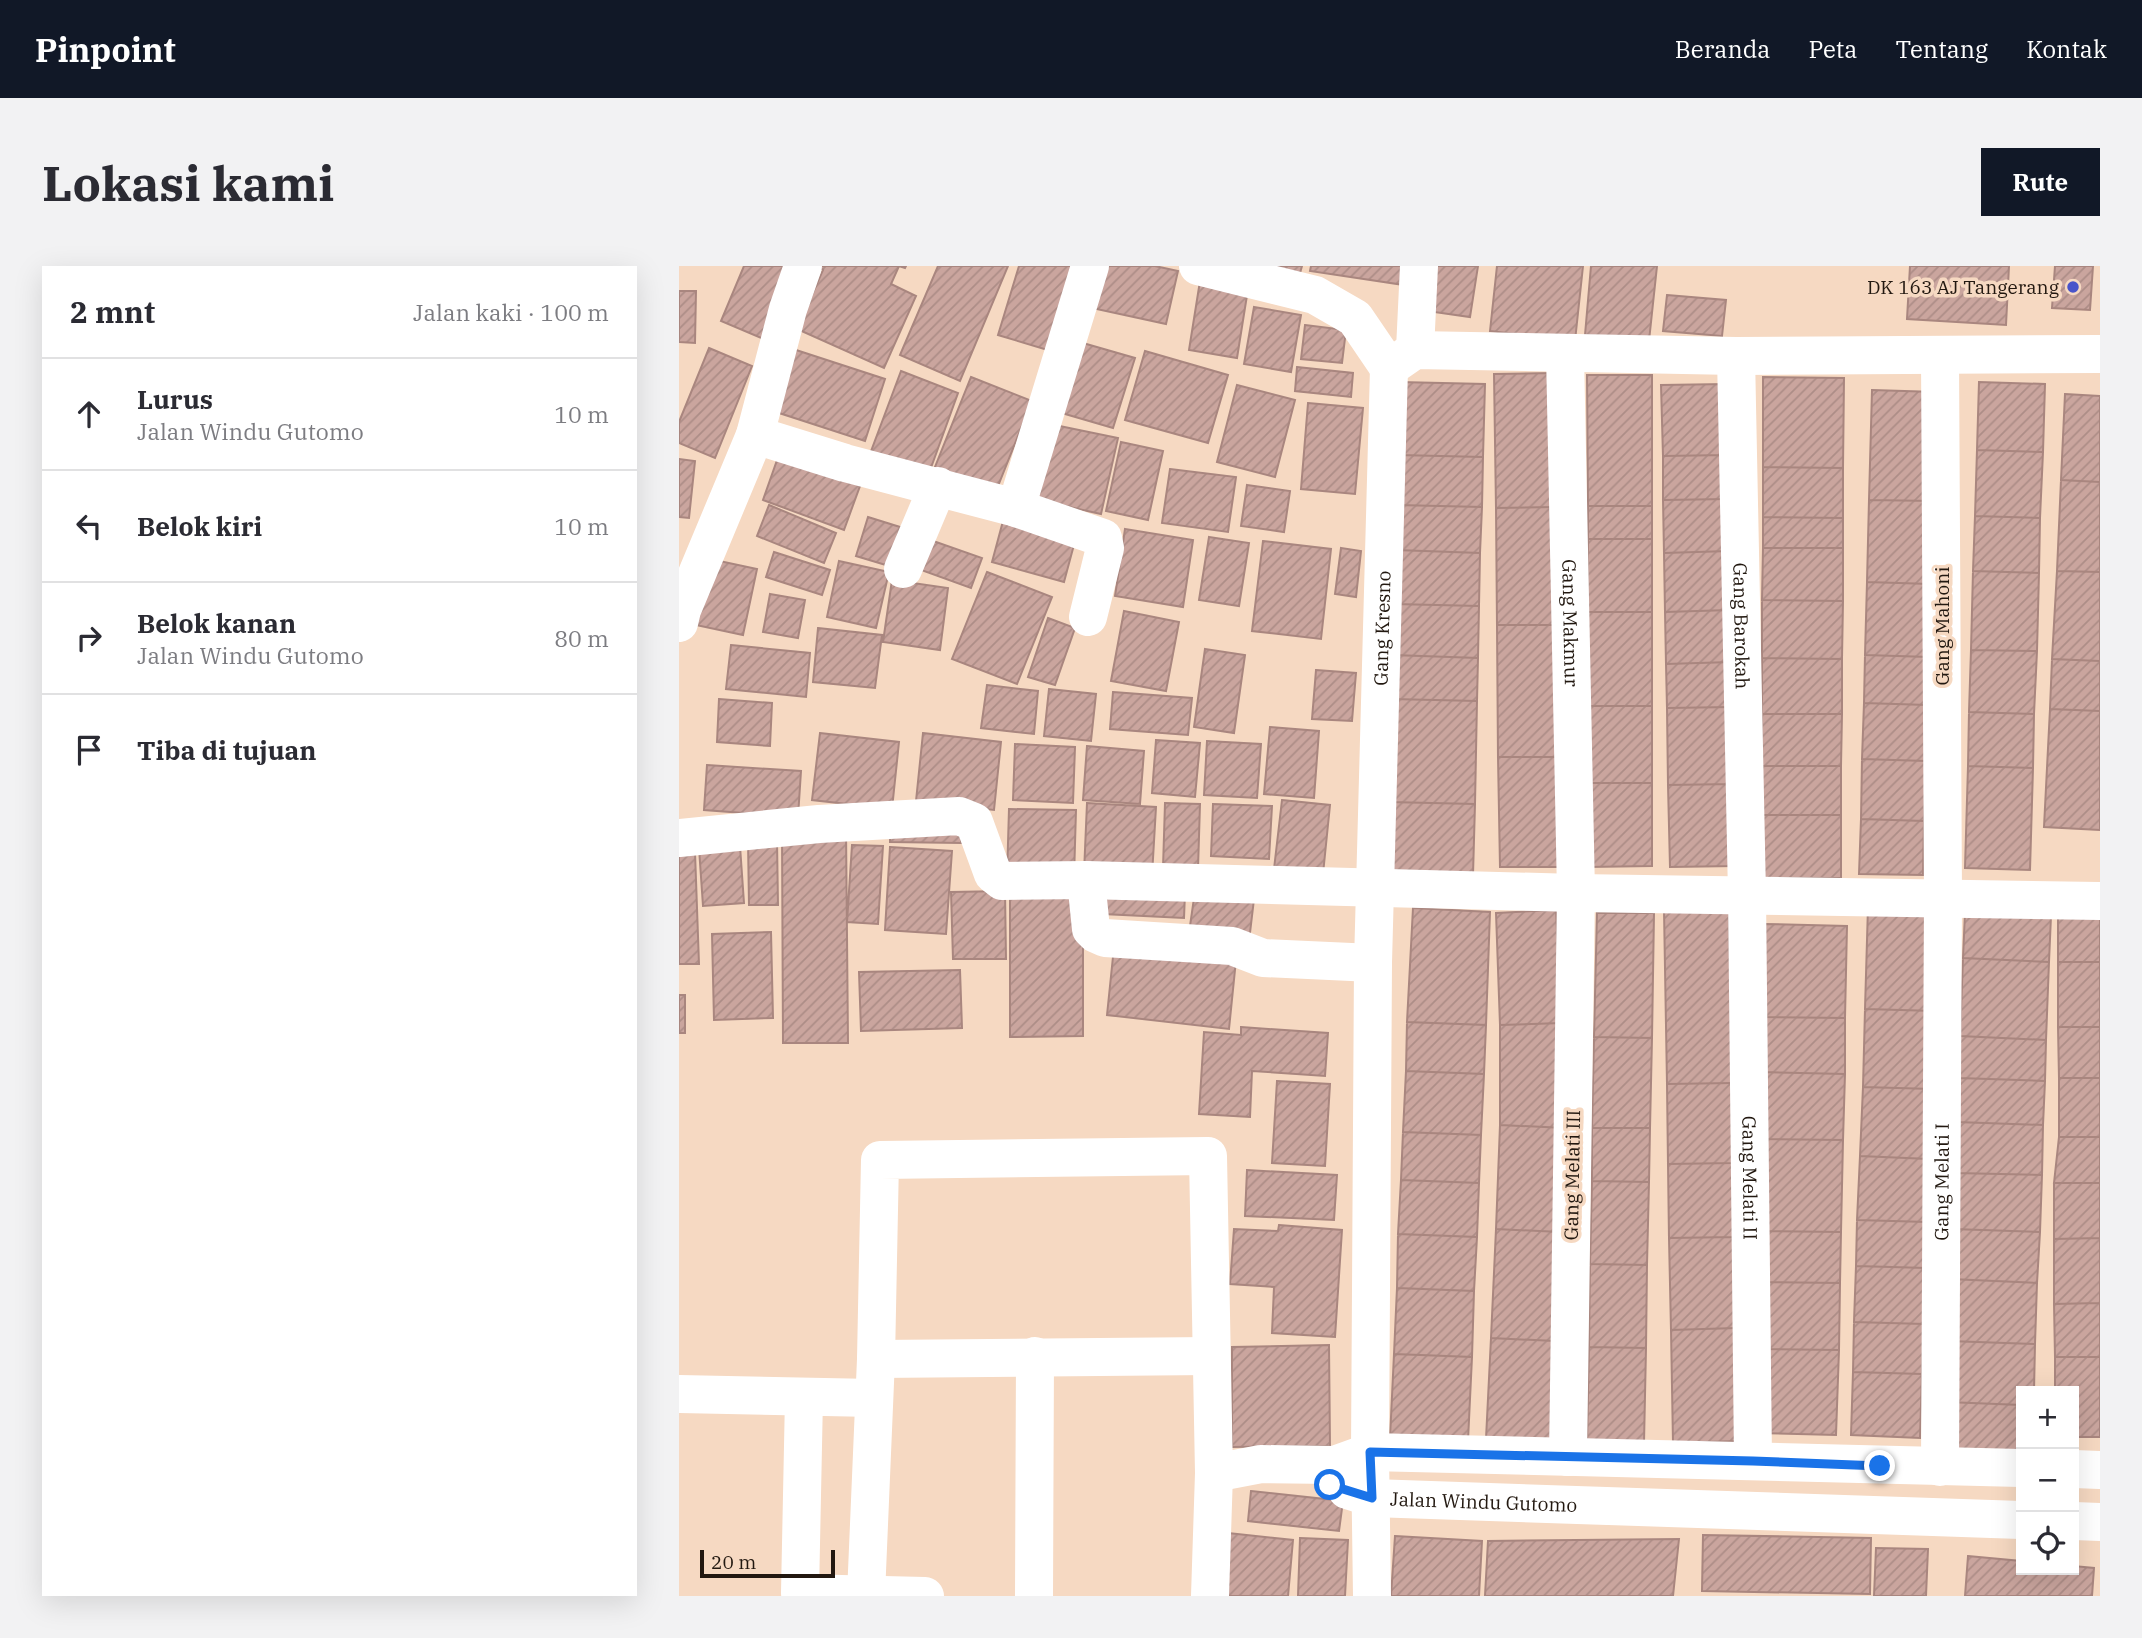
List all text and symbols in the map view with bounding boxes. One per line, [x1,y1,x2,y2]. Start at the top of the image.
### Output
text: Pinpoint [35,28,176,71]
text: Beranda [1675,33,1770,65]
text: Peta [1808,33,1857,65]
text: Tentang [1895,33,1988,65]
text: Kontak [2026,33,2107,65]
button: Rute [1981,148,2100,216]
text: Lokasi kami [42,151,334,214]
place label: DK 163 AJ Tangerang [1867,275,2060,299]
marker: DK 163 AJ Tangerang [2065,279,2081,295]
text: 2 mnt [70,292,155,331]
text: Jalan kaki · 100 m [413,297,609,327]
text: Lurus [137,382,213,416]
icon: ahead [70,395,108,433]
text: 10 m [554,399,609,429]
text: Jalan Windu Gutomo [137,416,364,446]
icon: left [70,507,108,545]
text: Belok kiri [137,509,262,543]
text: 10 m [554,511,609,541]
street label: Gang Makmur [1557,559,1584,688]
street label: Gang Barokah [1728,562,1755,690]
street label: Gang Mahoni [1930,567,1954,685]
street label: Gang Kresno [1368,570,1396,686]
text: Belok kanan [137,606,296,640]
icon: right [70,619,108,657]
text: 80 m [554,623,609,653]
text: Jalan Windu Gutomo [137,640,364,670]
icon: arrive [70,731,108,769]
text: Tiba di tujuan [137,733,317,767]
street label: Gang Melati III [1559,1109,1585,1241]
street label: Gang Melati II [1737,1116,1763,1240]
street label: Gang Melati I [1929,1123,1954,1241]
map controls [2016,1386,2079,1575]
button: + [2016,1386,2079,1449]
button: − [2016,1449,2079,1512]
route end [1864,1450,1895,1481]
route start [1314,1469,1345,1500]
street label: Jalan Windu Gutomo [1390,1487,1578,1517]
button: locate [2016,1512,2079,1575]
scale bar [700,1547,835,1579]
text: 20 m [711,1550,756,1574]

